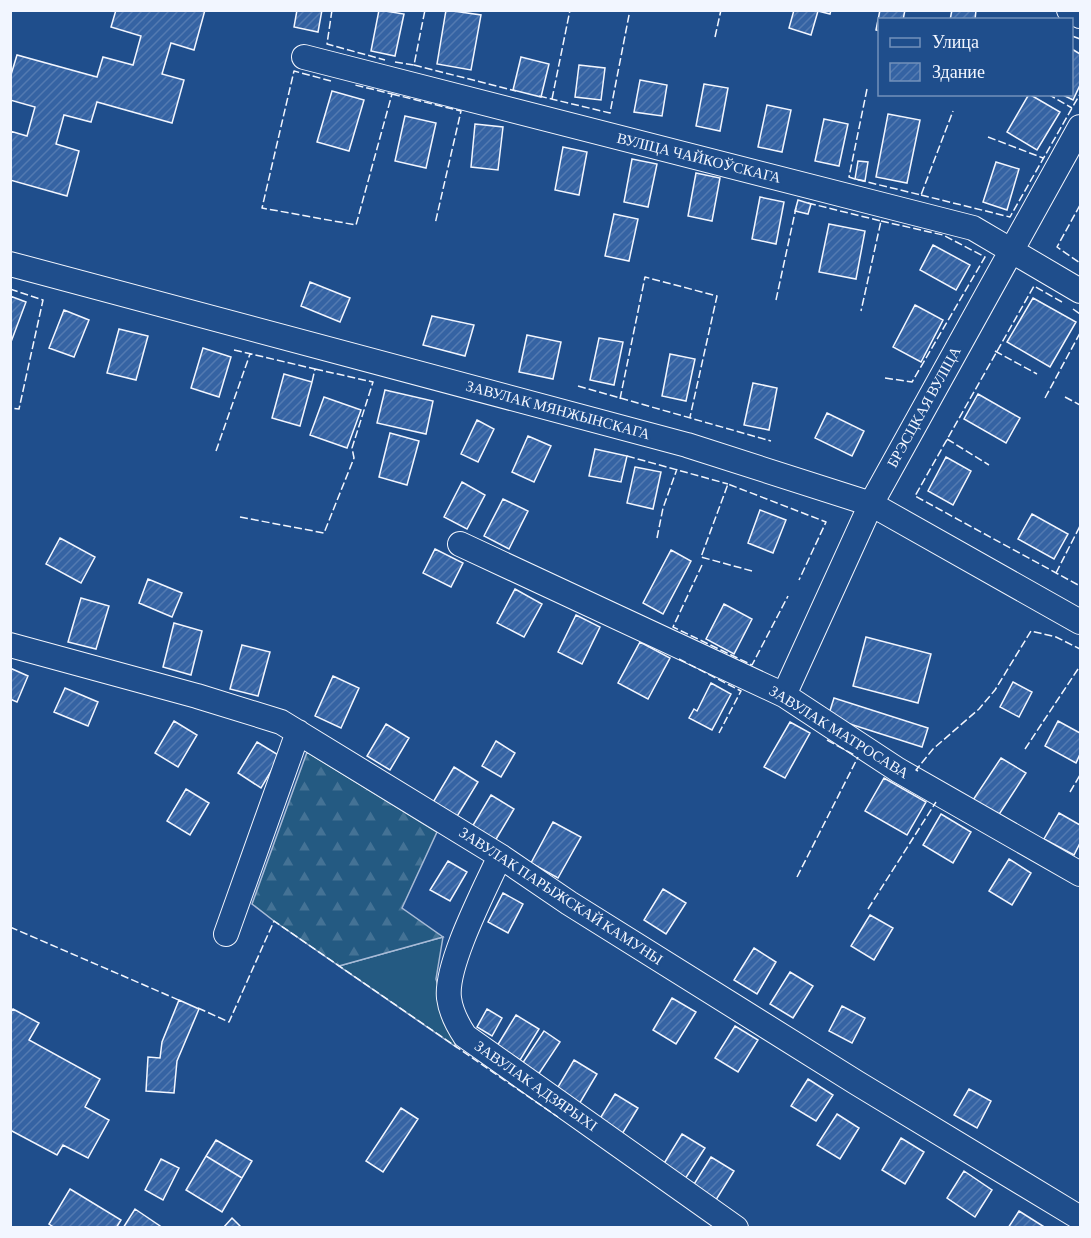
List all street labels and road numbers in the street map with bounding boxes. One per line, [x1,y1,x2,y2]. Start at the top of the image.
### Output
street label: ВУЛІЦА ЧАЙКОЎСКАГА [615,130,783,186]
street label: БРЭСЦКАЯ ВУЛІЦА [884,344,964,470]
street label: ЗАВУЛАК МЯНЖЫНСКАГА [464,378,652,442]
street label: ЗАВУЛАК МАТРОСАВА [766,682,912,782]
street label: ЗАВУЛАК ПАРЫЖСКАЙ КАМУНЫ [456,824,666,968]
street label: ЗАВУЛАК АДЗЯРЫХІ [472,1038,600,1134]

